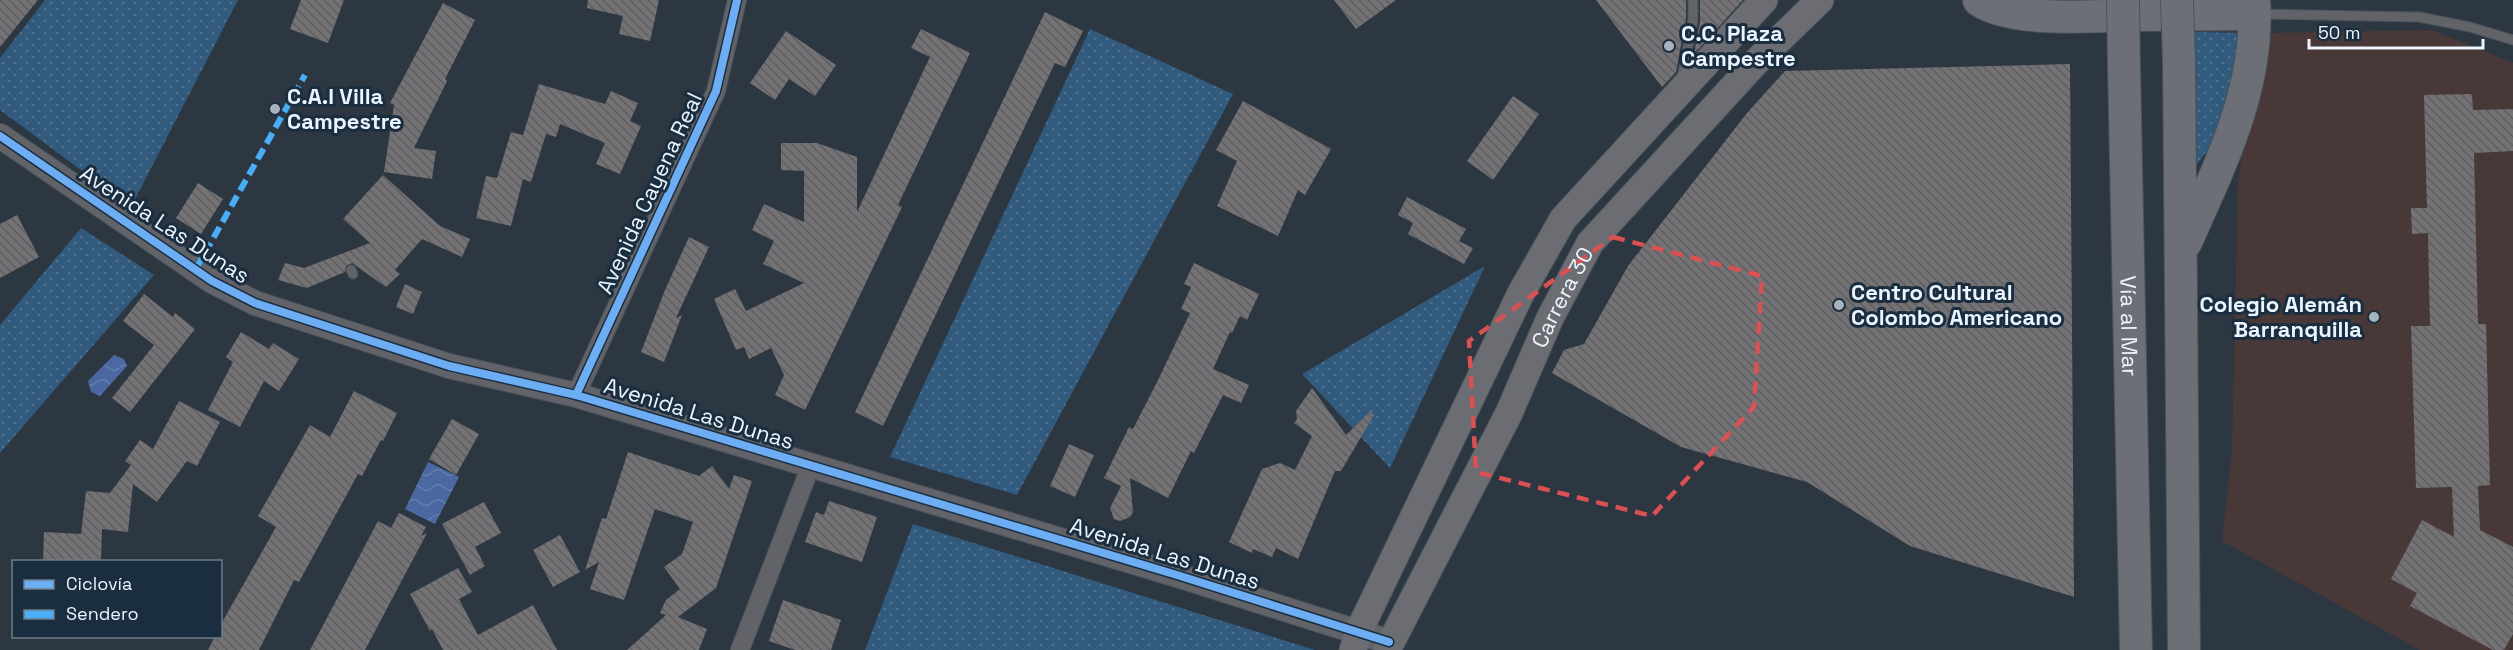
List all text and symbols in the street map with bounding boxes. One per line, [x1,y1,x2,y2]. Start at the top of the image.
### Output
scale bar [2309,12,2483,50]
place label: C.C. Plaza Campestre [1681,19,1796,72]
text: 50 m [2318,21,2360,44]
marker: C.C. Plaza Campestre [1662,39,1676,53]
place label: C.A.I Villa Campestre [287,82,402,135]
street label: Avenida Cayena Real [590,88,708,298]
marker: C.A.I Villa Campestre [268,102,282,116]
street label: Avenida Las Dunas [75,159,255,289]
street label: Carrera 30 [1525,242,1599,352]
street label: Vía al Mar [2114,275,2144,377]
place label: Centro Cultural Colombo Americano [1851,278,2062,331]
place label: Colegio Alemán Barranquilla [2200,290,2362,343]
marker: Centro Cultural Colombo Americano [1832,298,1846,312]
marker: Colegio Alemán Barranquilla [2367,310,2381,324]
street label: Avenida Las Dunas [601,371,797,455]
street label: Avenida Las Dunas [1067,511,1263,595]
legend [12,560,222,638]
text: Ciclovía [66,572,132,595]
text: Sendero [66,602,139,625]

